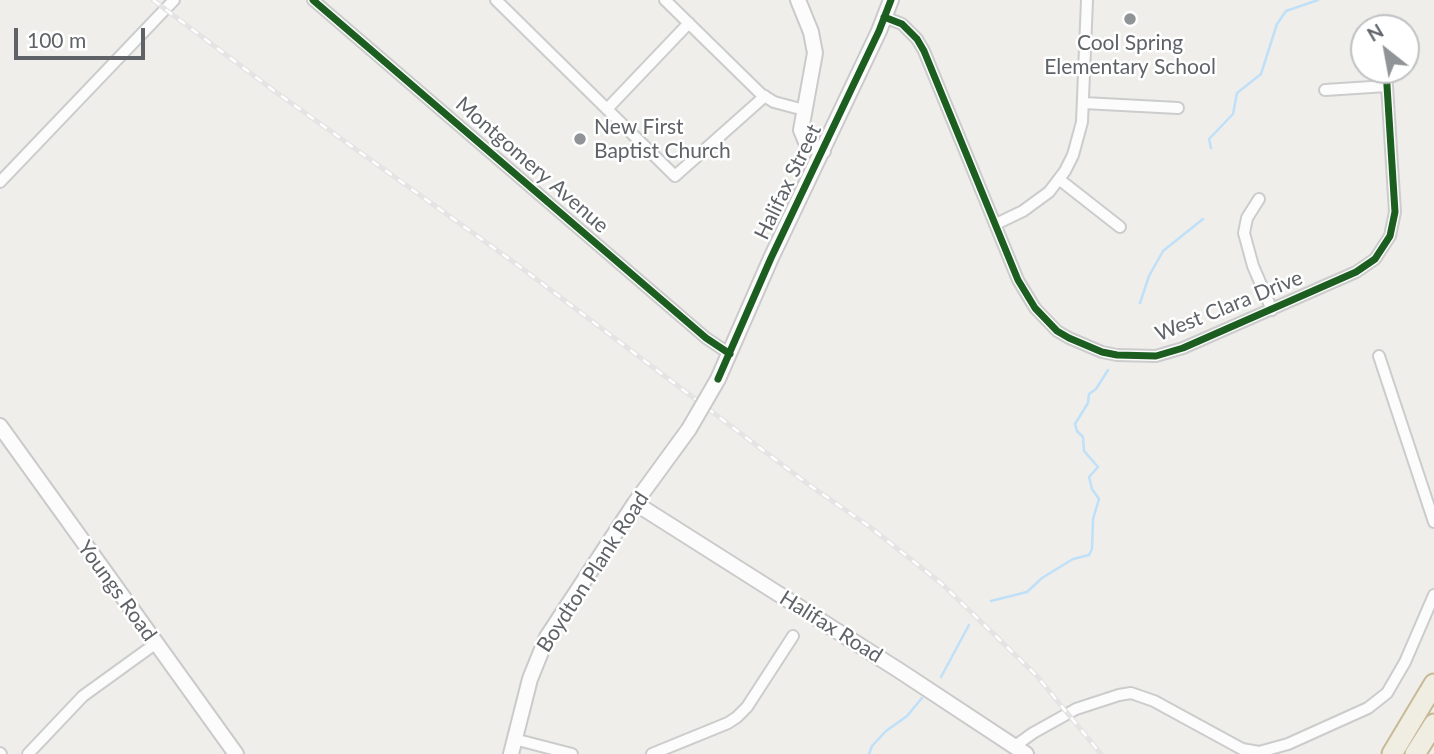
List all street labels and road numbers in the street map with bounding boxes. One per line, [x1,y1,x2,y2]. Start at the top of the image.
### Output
street label: Montgomery Avenue [450,92,614,238]
street label: Halifax Street [749,120,827,244]
street label: West Clara Drive [1152,265,1306,347]
street label: Boydton Plank Road [532,487,654,657]
street label: Youngs Road [72,536,162,646]
street label: Halifax Road [775,586,887,668]

